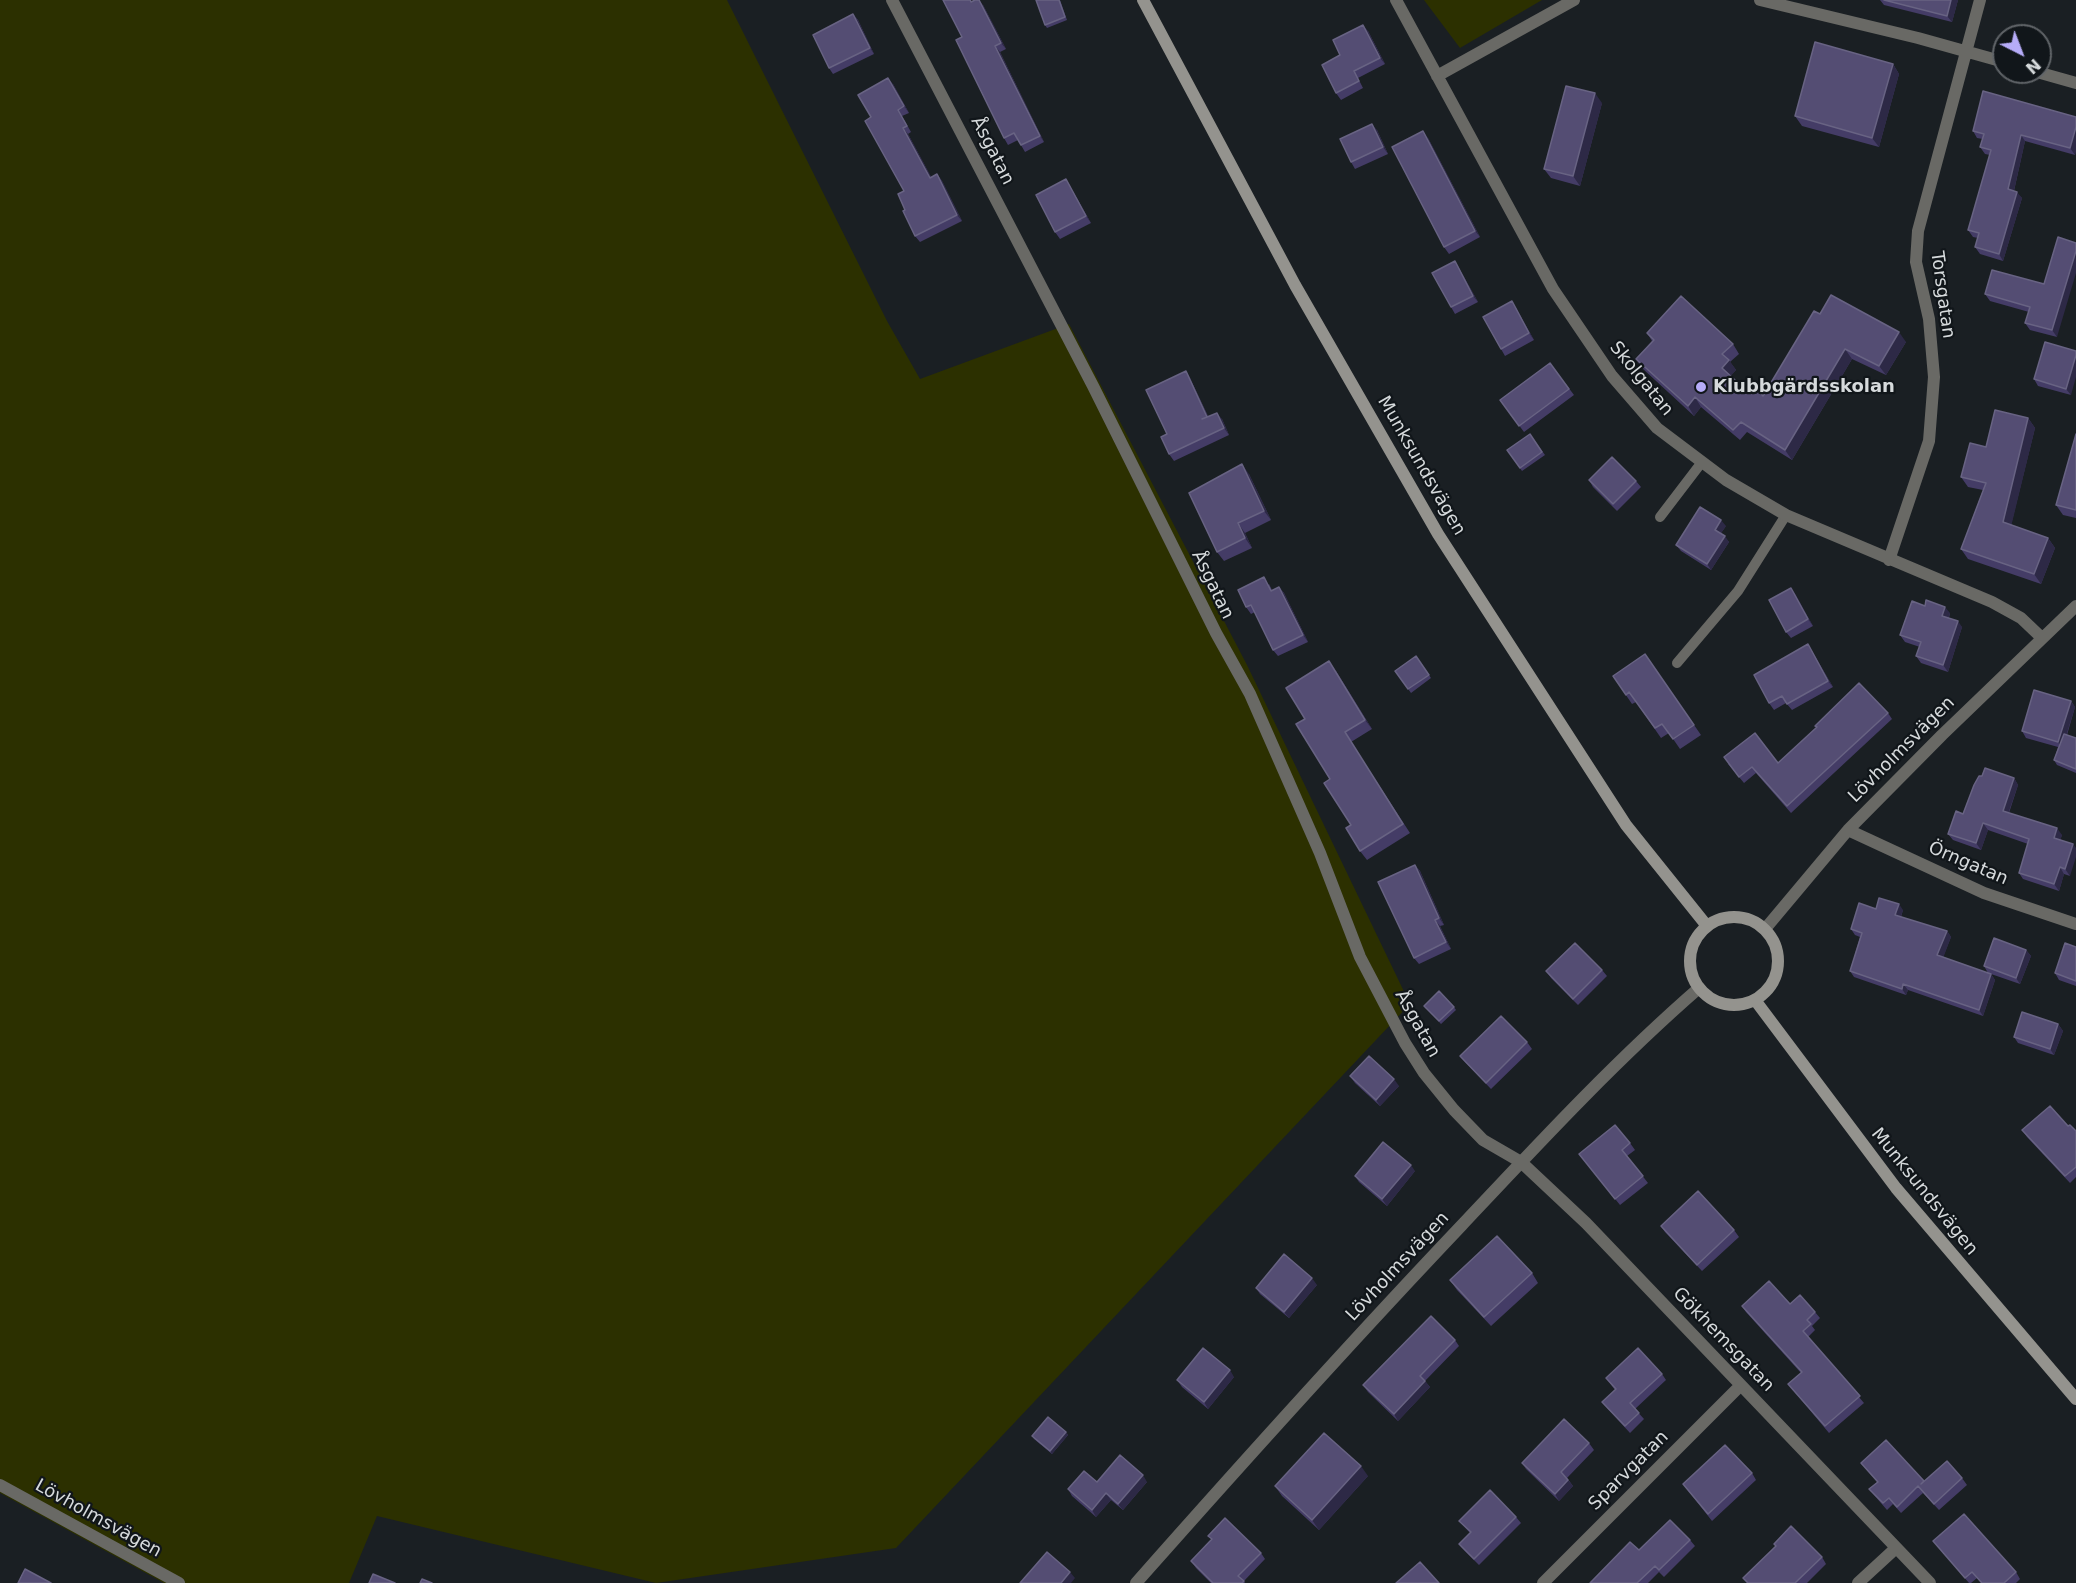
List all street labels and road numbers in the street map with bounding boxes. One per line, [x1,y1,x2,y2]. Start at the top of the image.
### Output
street label: Åsgatan [966,113,1018,189]
street label: Torsgatan [1925,250,1959,340]
street label: Skolgatan [1605,338,1677,420]
street label: Munksundsvägen [1372,392,1470,540]
street label: Åsgatan [1186,547,1238,623]
street label: Lövholmsvägen [1844,692,1960,808]
street label: Örngatan [1925,838,2011,890]
street label: Åsgatan [1390,987,1444,1061]
street label: Munksundsvägen [1866,1124,1982,1260]
street label: Lövholmsvägen [1342,1208,1454,1326]
street label: Gökhemsgatan [1668,1283,1778,1397]
street label: Sparvgatan [1585,1427,1673,1515]
street label: Lövholmsvägen [31,1475,165,1563]

